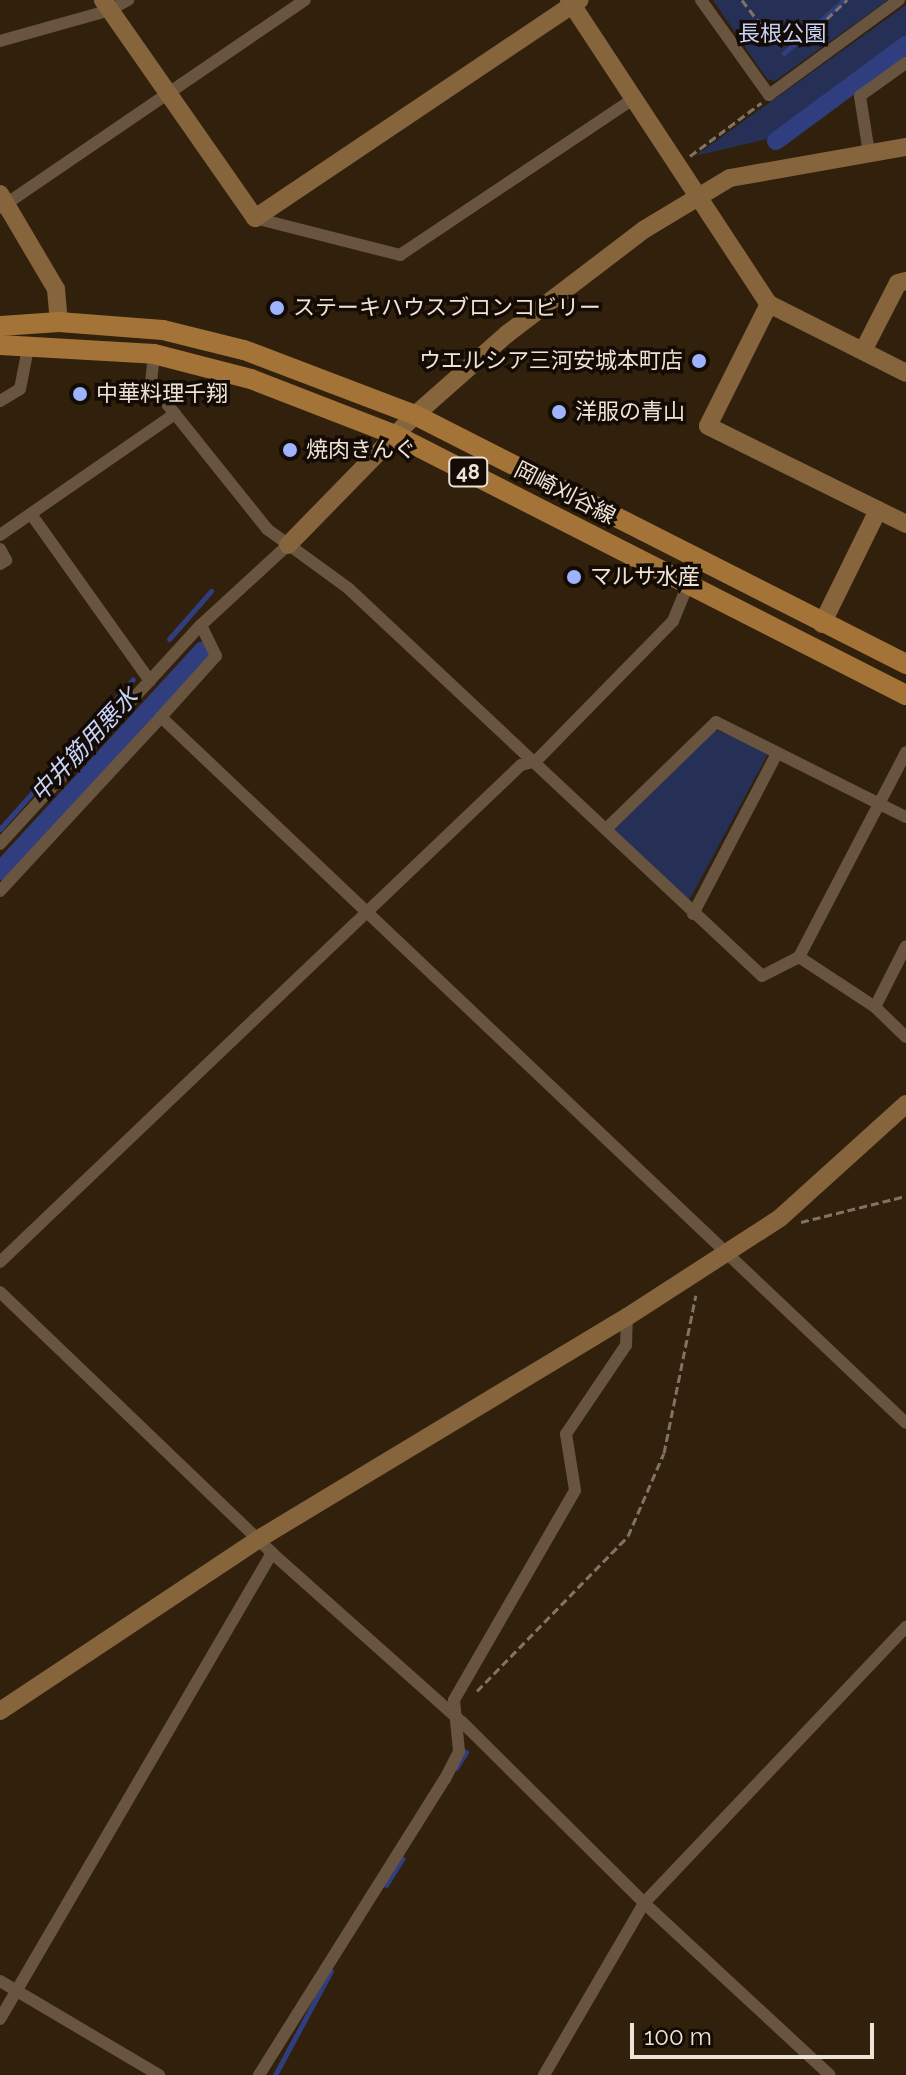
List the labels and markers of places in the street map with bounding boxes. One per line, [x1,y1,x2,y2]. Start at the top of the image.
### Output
place label: ステーキハウスブロンコビリー [293,295,601,321]
marker: ステーキハウスブロンコビリー [268,299,286,317]
place label: ウエルシア三河安城本町店 [419,348,683,374]
marker: ウエルシア三河安城本町店 [690,352,708,370]
place label: 中華料理千翔 [96,381,228,407]
marker: 中華料理千翔 [71,385,89,403]
place label: 洋服の青山 [575,399,685,425]
marker: 洋服の青山 [550,403,568,421]
place label: 焼肉きんぐ [306,437,416,463]
marker: 焼肉きんぐ [281,441,299,459]
place label: マルサ水産 [590,564,700,590]
marker: マルサ水産 [565,568,583,586]

